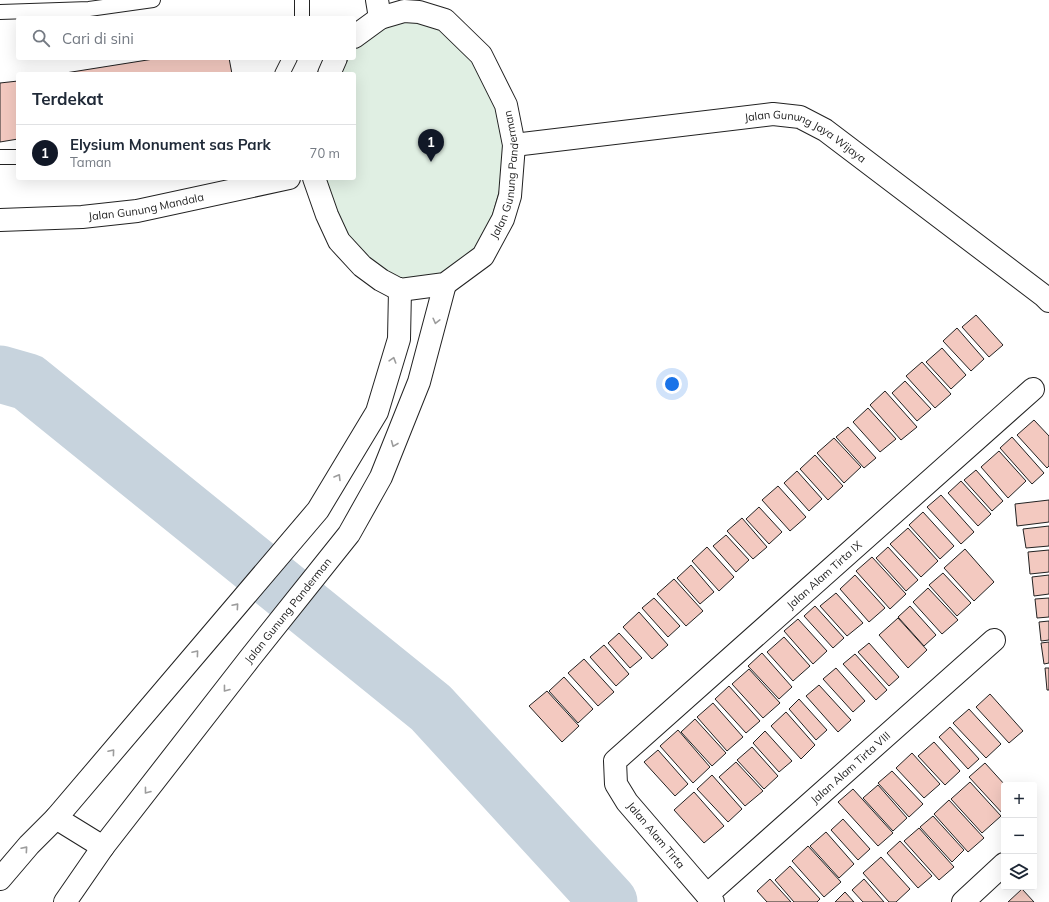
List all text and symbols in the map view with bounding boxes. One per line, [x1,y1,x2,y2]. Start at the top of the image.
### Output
search box [16,16,356,60]
icon: search [30,27,52,49]
text: Cari di sini [62,29,134,48]
text: Terdekat [32,88,103,109]
street label: Jalan Gunung Jaya Wijaya [744,107,869,166]
street label: Jalan Gunung Panderman [487,109,521,241]
pin: 1 [418,129,444,162]
text: Elysium Monument sas Park [70,135,271,154]
text: 1 [41,145,49,161]
text: 70 m [310,145,340,161]
text: Taman [70,154,112,170]
street label: Jalan Gunung Mandala [88,190,205,223]
one-way arrow [432,318,440,325]
one-way arrow [388,357,397,364]
your location [662,374,682,394]
one-way arrow [391,441,399,448]
one-way arrow [334,474,341,481]
street label: Jalan Alam Tirta IX [784,537,865,612]
street label: Jalan Gunung Panderman [241,555,334,666]
one-way arrow [232,603,239,610]
one-way arrow [191,650,198,658]
one-way arrow [224,684,231,691]
street label: Jalan Alam Tirta VIII [808,728,893,807]
one-way arrow [107,750,114,757]
map controls [1001,782,1037,890]
button: + [1001,782,1037,818]
one-way arrow [144,787,151,794]
street label: Jalan Alam Tirta [624,799,688,871]
button: − [1001,818,1037,854]
one-way arrow [21,847,28,854]
button: layers [1001,854,1037,890]

